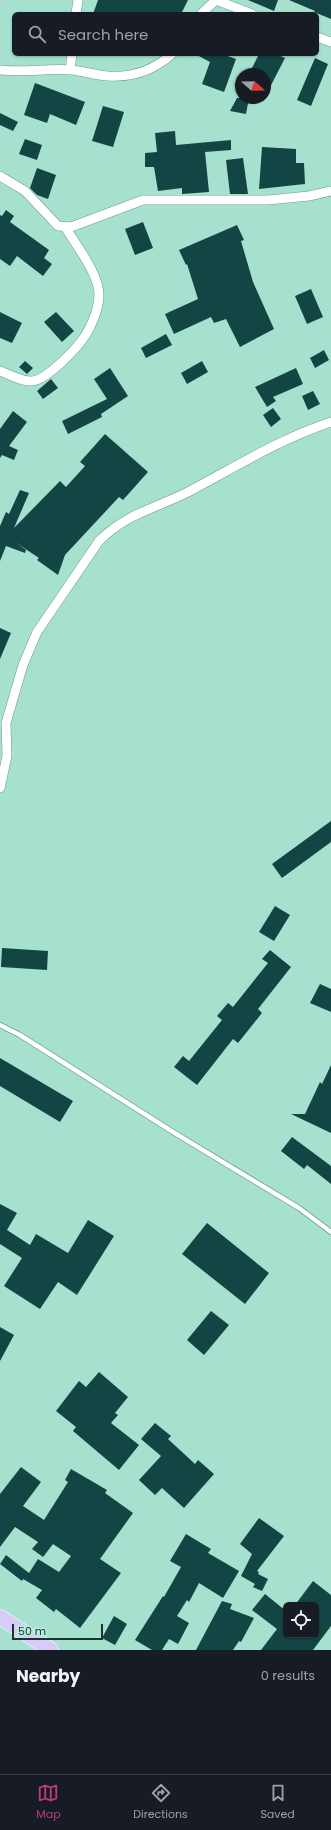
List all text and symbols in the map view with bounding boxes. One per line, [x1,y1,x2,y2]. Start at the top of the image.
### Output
search box [12,12,319,56]
icon: search [26,23,48,45]
text: Search here [58,24,148,45]
north arrow [235,68,271,104]
map controls [283,1602,319,1638]
button: locate [283,1602,319,1638]
scale bar [12,1622,103,1641]
text: 50 m [18,1623,46,1639]
text: Nearby [16,1664,80,1688]
text: 0 results [261,1666,315,1685]
tab: Map [36,1782,61,1823]
tab: Directions [133,1782,188,1823]
tab: Saved [260,1782,295,1823]

